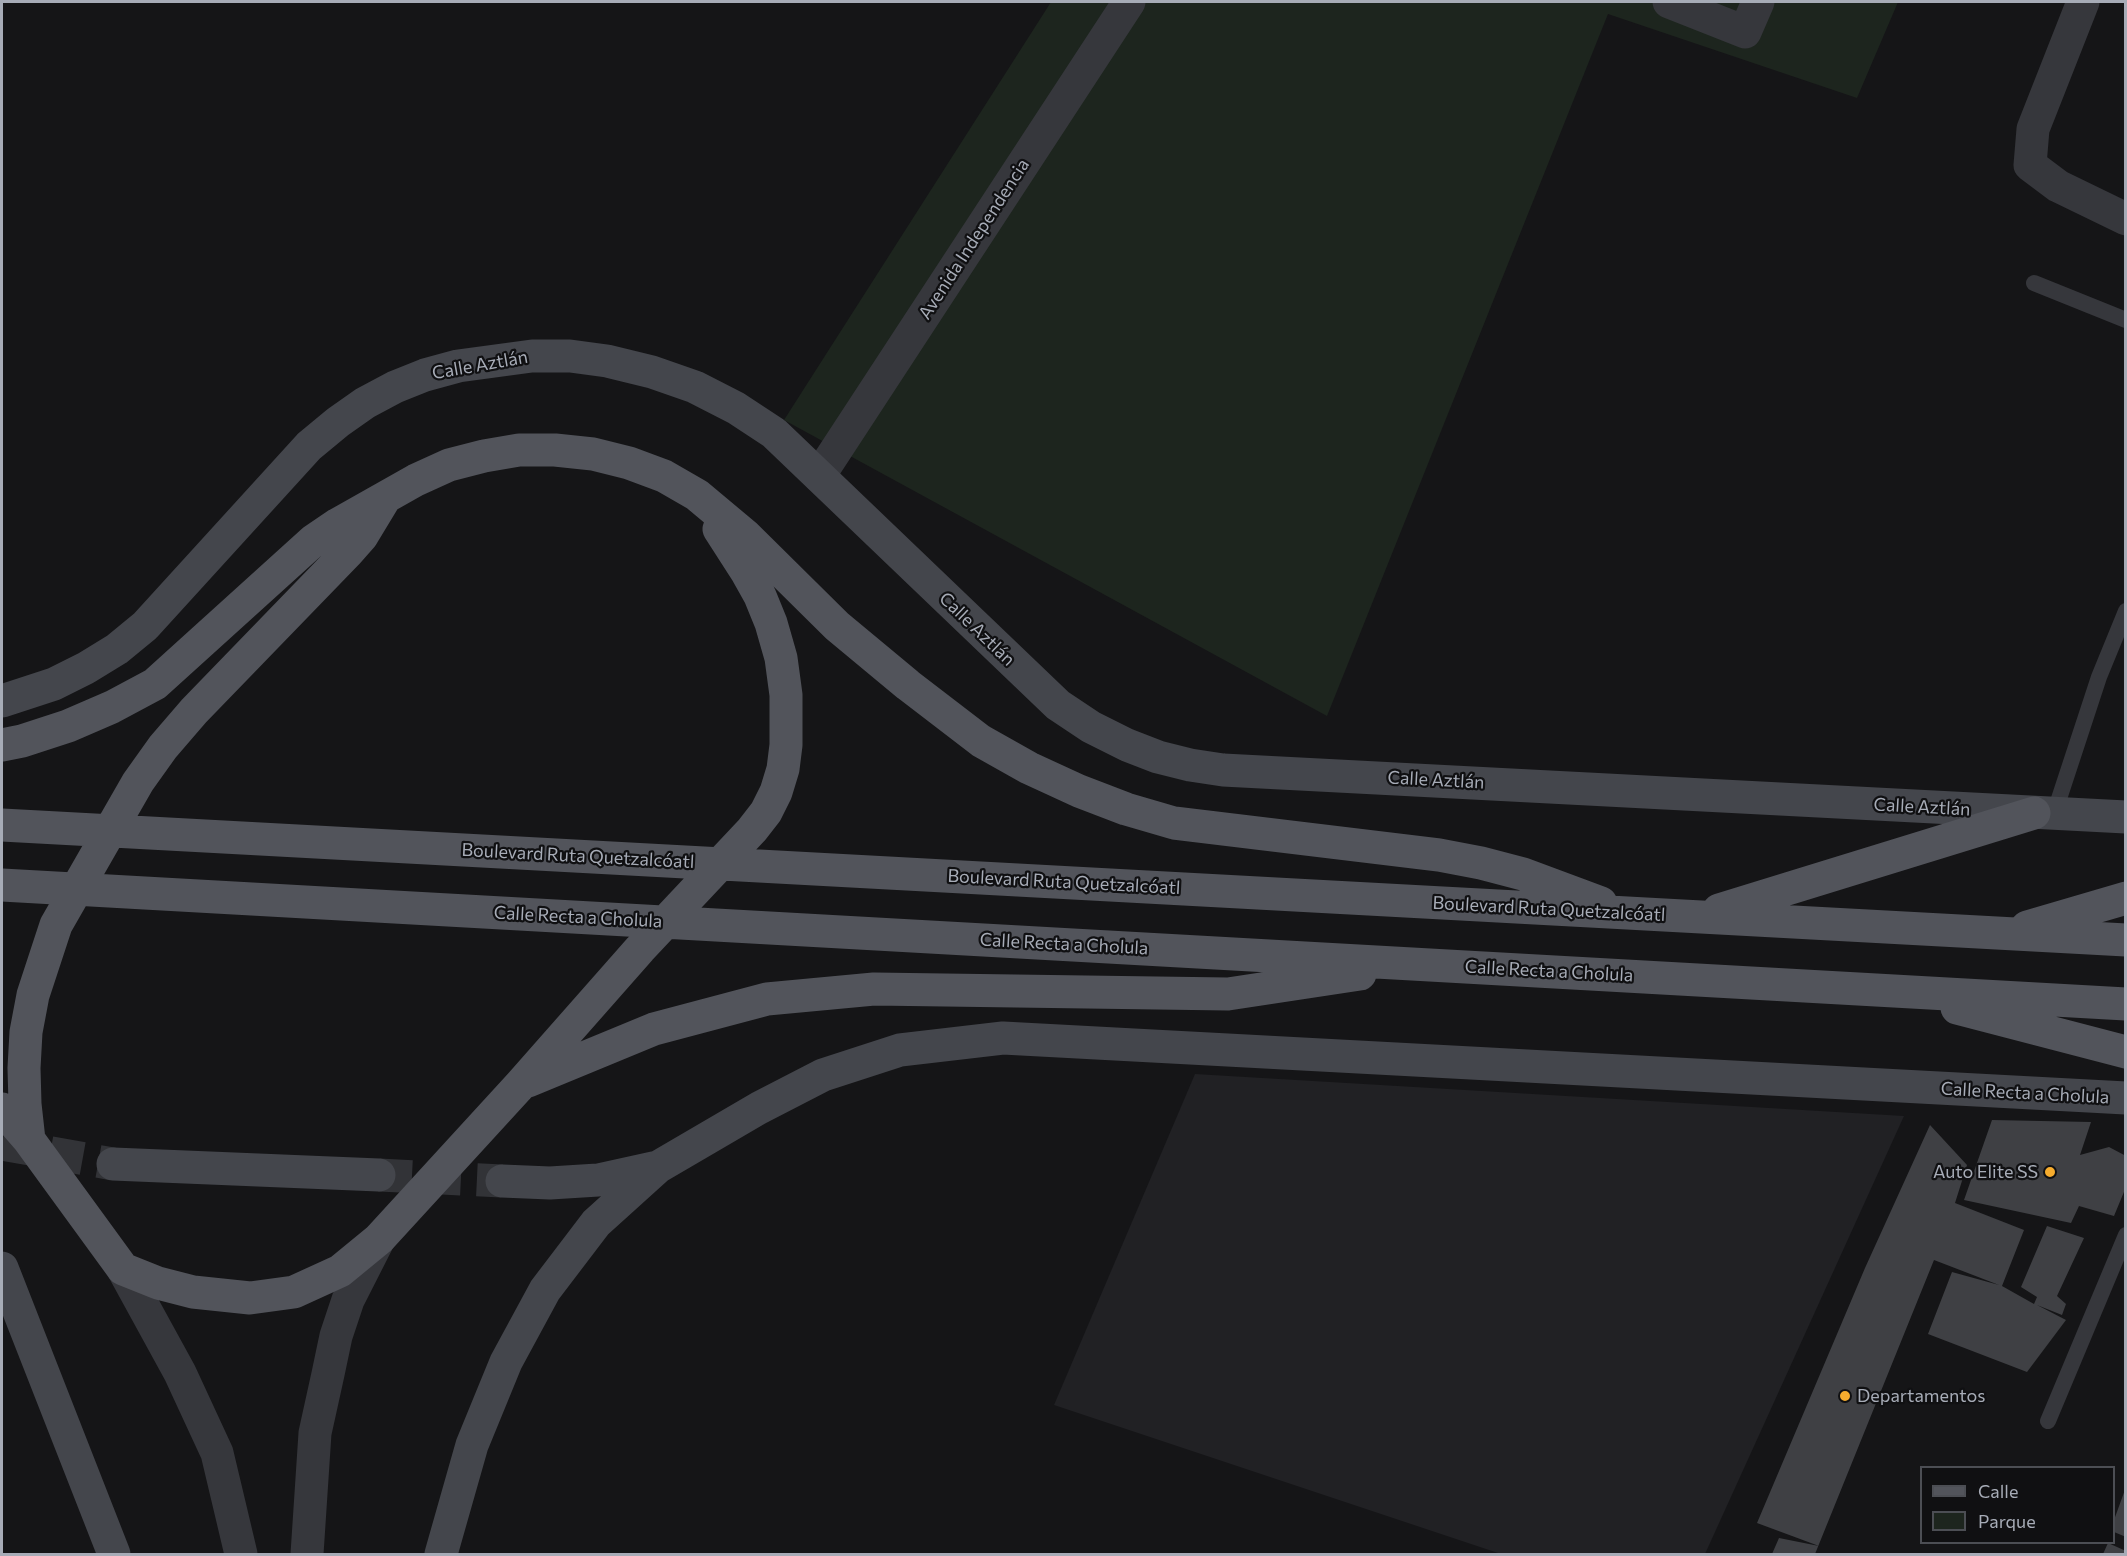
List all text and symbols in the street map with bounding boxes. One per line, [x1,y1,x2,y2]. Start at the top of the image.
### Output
street label: Avenida Independencia [914,155,1034,323]
street label: Calle Aztlán [430,346,530,384]
street label: Calle Aztlán [935,588,1019,670]
street label: Calle Aztlán [1387,767,1485,793]
street label: Calle Aztlán [1873,794,1971,820]
street label: Boulevard Ruta Quetzalcóatl [461,839,695,873]
street label: Boulevard Ruta Quetzalcóatl [947,865,1181,899]
street label: Boulevard Ruta Quetzalcóatl [1432,892,1666,926]
street label: Calle Recta a Cholula [493,902,663,932]
street label: Calle Recta a Cholula [979,929,1149,959]
street label: Calle Recta a Cholula [1464,956,1634,986]
street label: Calle Recta a Cholula [1940,1078,2110,1108]
place label: Auto Elite SS [1933,1161,2038,1183]
marker: Auto Elite SS [2043,1165,2057,1179]
place label: Departamentos [1857,1385,1985,1407]
marker: Departamentos [1838,1389,1852,1403]
legend [1920,1466,2115,1544]
text: Calle [1978,1480,2018,1502]
text: Parque [1978,1510,2036,1532]

